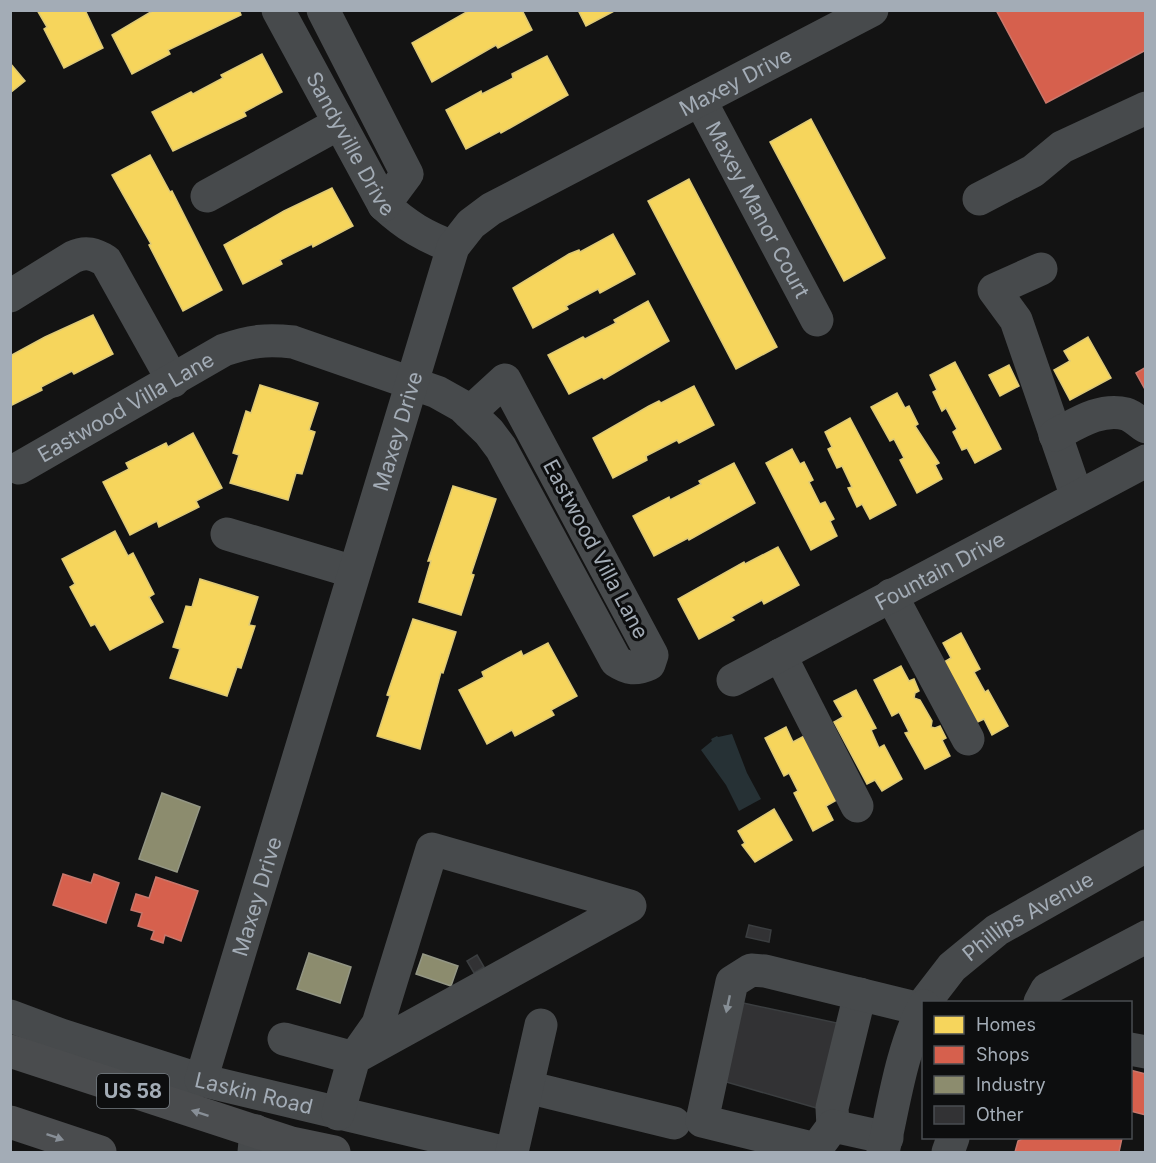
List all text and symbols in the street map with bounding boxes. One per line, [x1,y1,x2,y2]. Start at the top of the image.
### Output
street label: Maxey Drive [675,42,796,121]
street label: Sandyville Drive [301,67,400,221]
street label: Maxey Manor Court [701,117,815,302]
street label: Eastwood Villa Lane [33,346,218,467]
street label: Maxey Drive [367,368,427,494]
street label: Eastwood Villa Lane [538,455,654,643]
street label: Fountain Drive [871,526,1009,615]
street label: Maxey Drive [227,834,286,959]
street label: Phillips Avenue [957,866,1098,966]
one-way arrow [722,994,732,1013]
legend [922,1001,1132,1139]
text: Homes [976,1014,1036,1035]
text: Shops [976,1044,1030,1065]
street label: Laskin Road [193,1067,315,1119]
road number: US 58 [97,1074,169,1108]
text: Industry [976,1074,1046,1095]
text: Other [976,1104,1024,1125]
one-way arrow [191,1108,209,1118]
one-way arrow [46,1133,64,1143]

